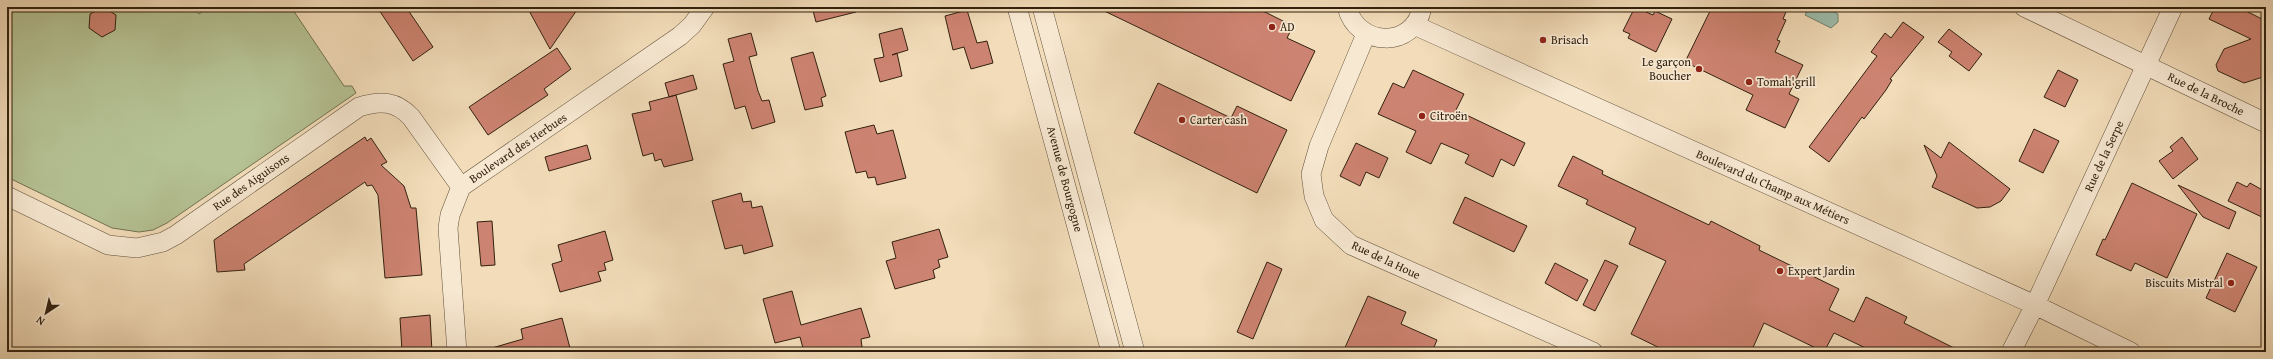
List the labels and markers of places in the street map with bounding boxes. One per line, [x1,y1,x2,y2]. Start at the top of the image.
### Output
place label: AD [1280,18,1295,35]
marker: AD [1267,22,1277,32]
place label: Brisach [1551,31,1589,48]
marker: Brisach [1538,35,1548,45]
place label: Le garçon Boucher [1642,53,1691,84]
marker: Le garçon Boucher [1694,64,1704,74]
place label: Tomah'grill [1757,73,1816,90]
marker: Tomah'grill [1744,77,1754,87]
place label: Citroën [1430,107,1468,124]
place label: Carter cash [1190,111,1247,128]
marker: Citroën [1417,111,1427,121]
marker: Carter cash [1177,115,1187,125]
place label: Expert Jardin [1788,262,1855,279]
marker: Expert Jardin [1775,266,1785,276]
place label: Biscuits Mistral [2145,274,2224,291]
marker: Biscuits Mistral [2226,278,2236,288]

